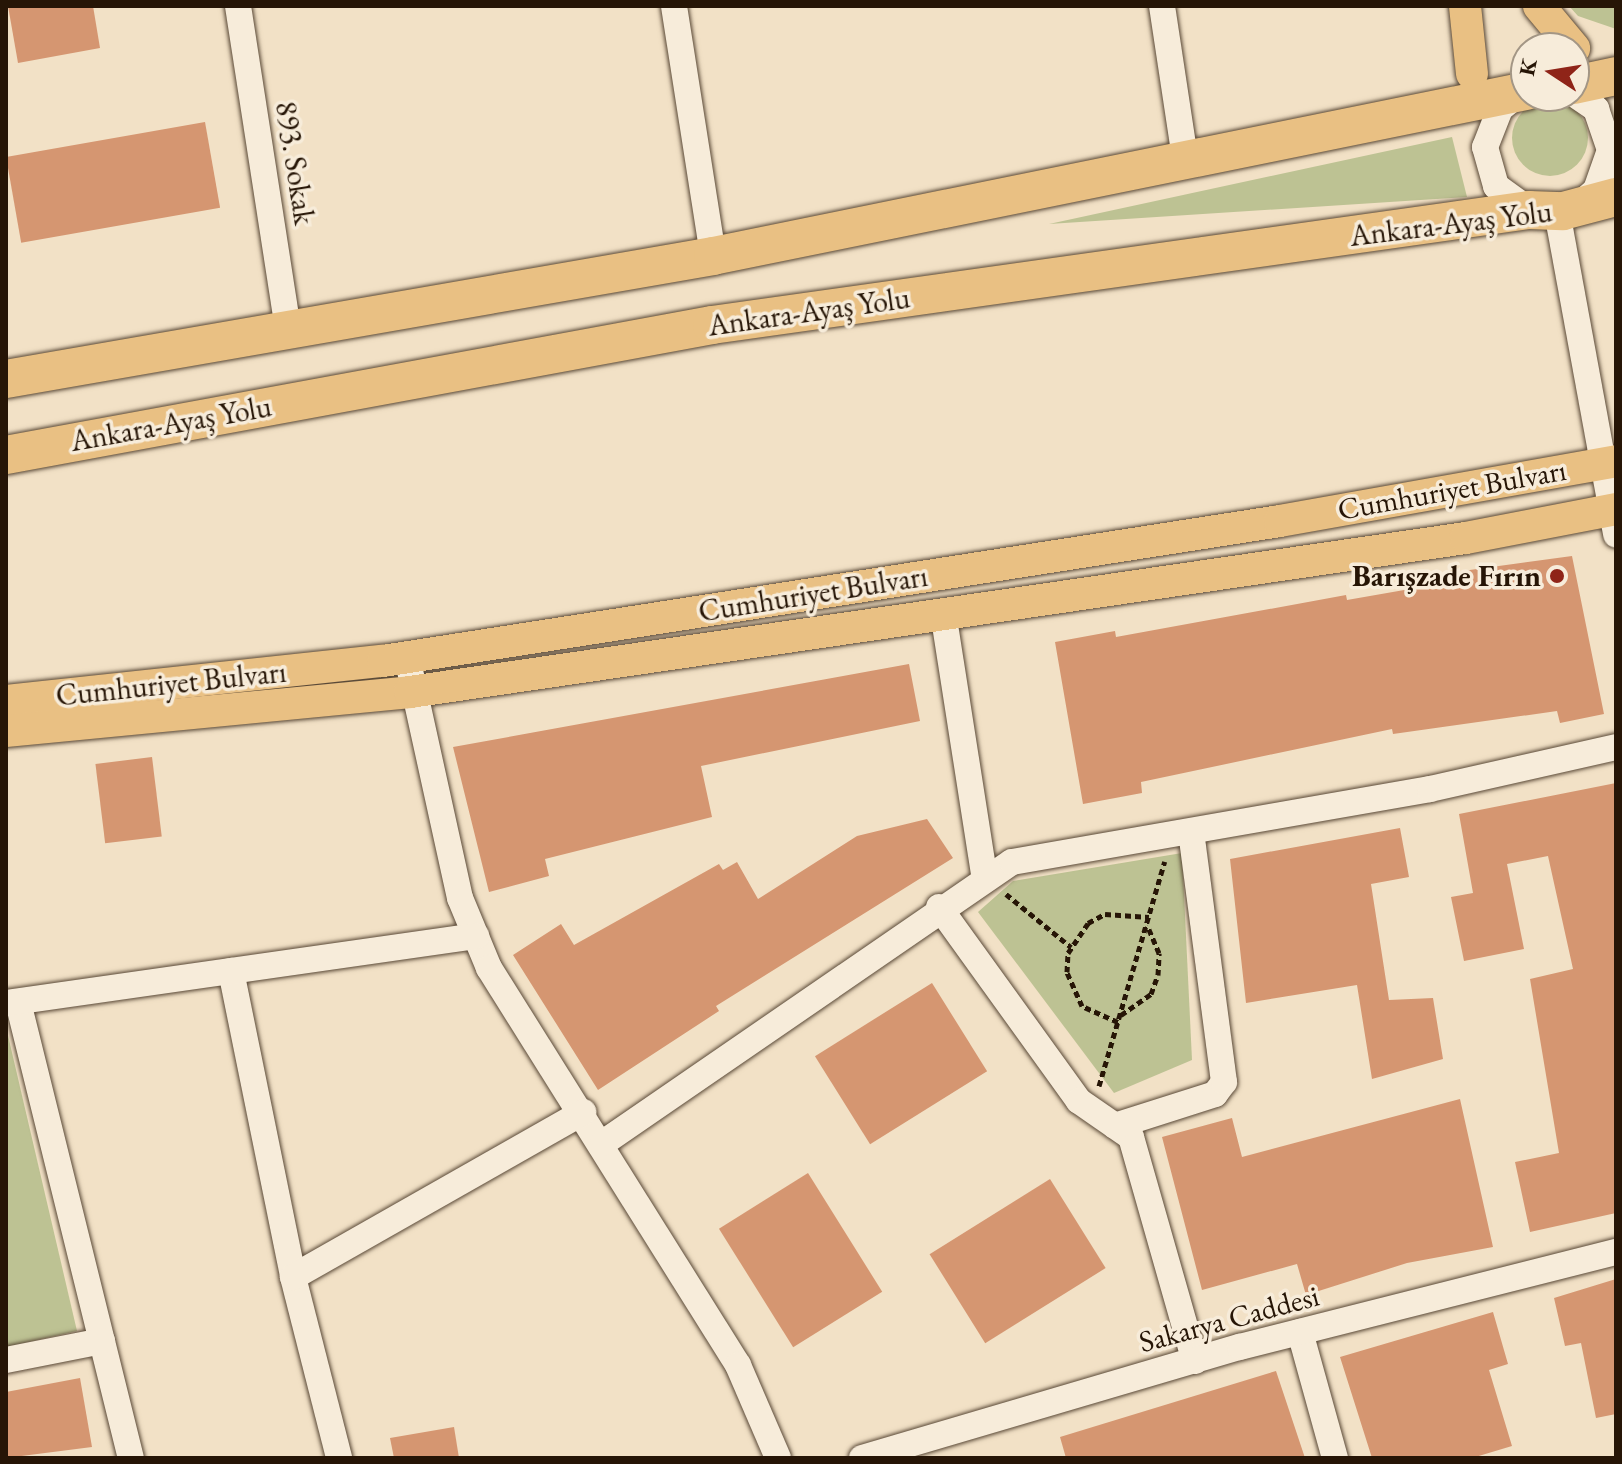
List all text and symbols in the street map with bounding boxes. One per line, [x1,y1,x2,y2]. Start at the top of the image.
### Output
north arrow [1510,32,1590,112]
text: K [1512,56,1544,79]
street label: 893. Sokak [267,99,323,227]
street label: Ankara-Ayaş Yolu [1348,194,1554,254]
street label: Ankara-Ayaş Yolu [706,280,912,344]
street label: Ankara-Ayaş Yolu [68,389,274,459]
street label: Cumhuriyet Bulvarı [1335,452,1569,528]
street label: Cumhuriyet Bulvarı [696,558,930,630]
place label: Barışzade Fırın [1352,558,1541,594]
marker: Barışzade Fırın [1548,567,1566,585]
street label: Cumhuriyet Bulvarı [54,654,288,714]
street label: Sakarya Caddesi [1135,1278,1323,1360]

